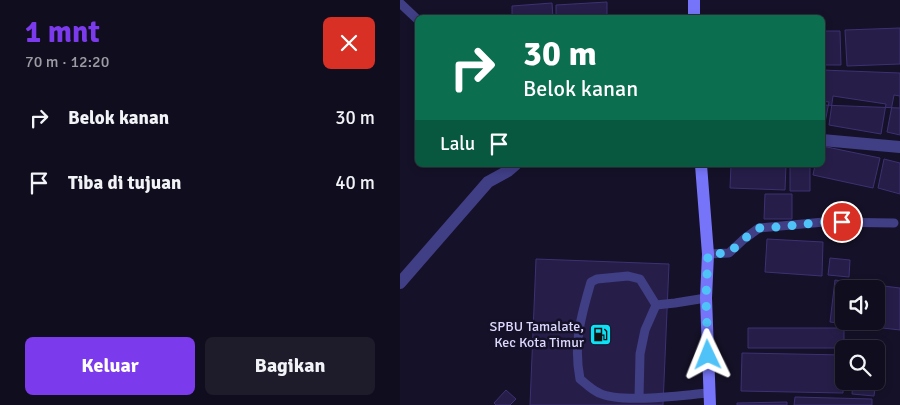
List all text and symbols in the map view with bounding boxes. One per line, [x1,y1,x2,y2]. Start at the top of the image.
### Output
text: 1 mnt [25,14,100,51]
button: close [323,17,375,69]
text: 30 m [523,32,597,75]
icon: right [440,35,505,100]
text: 70 m · 12:20 [25,52,109,72]
text: Belok kanan [523,75,638,102]
icon: right [25,104,53,132]
text: Belok kanan [68,106,169,130]
text: 30 m [335,106,375,130]
icon: arrive [485,130,513,158]
text: Lalu [440,132,475,156]
icon: arrive [25,169,53,197]
text: Tiba di tujuan [68,171,181,195]
text: 40 m [335,171,375,195]
pin [821,201,863,243]
icon: arrive [828,208,856,236]
map controls [835,280,885,390]
button: sound [835,280,885,330]
place label: SPBU Tamalate, Kec Kota Timur [490,318,585,351]
fuel station icon: SPBU Tamalate, Kec Kota Timur [588,322,612,346]
position arrow [681,328,733,380]
button: Keluar [25,337,195,395]
button: Bagikan [205,337,375,395]
button: search [835,340,885,390]

